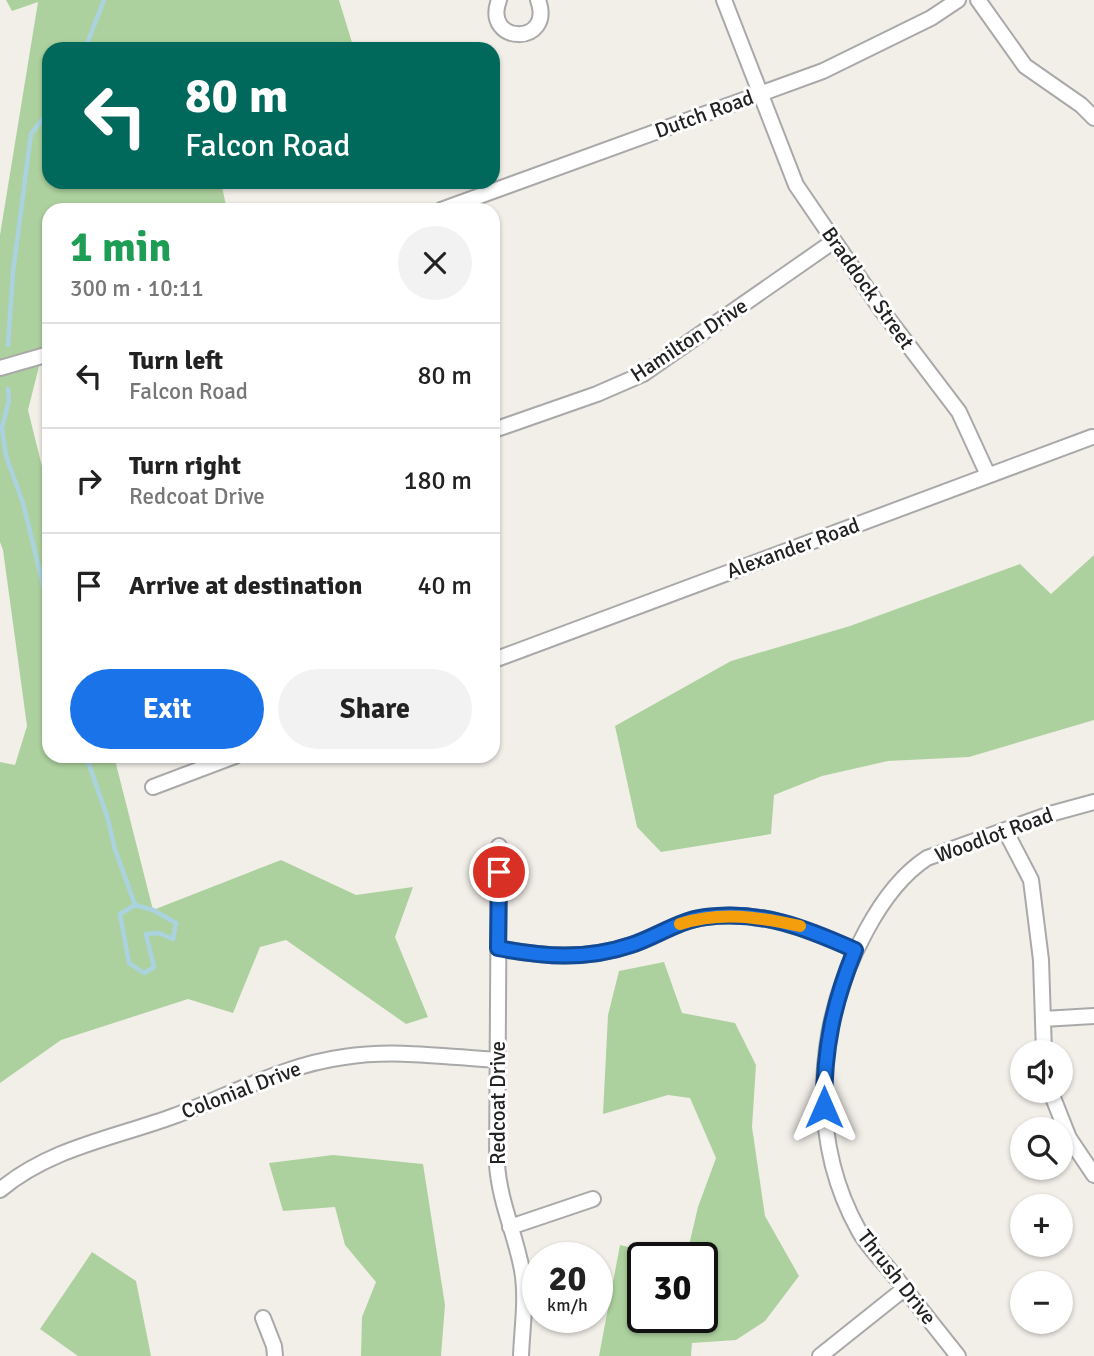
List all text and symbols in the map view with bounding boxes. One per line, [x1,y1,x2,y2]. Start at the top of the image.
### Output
text: 80 m [185,66,288,126]
icon: left [70,70,161,161]
street label: Dutch Road [651,84,757,144]
text: Falcon Road [185,126,350,165]
text: 1 min [70,222,171,273]
street label: Braddock Street [816,222,920,354]
button: close [398,226,472,300]
text: 300 m · 10:11 [70,274,204,303]
street label: Hamilton Drive [626,293,752,387]
text: Turn left [129,345,223,377]
icon: left [70,357,108,395]
text: 80 m [417,360,472,392]
text: Falcon Road [129,377,248,406]
text: Turn right [129,450,241,482]
icon: right [70,462,108,500]
text: 180 m [403,465,472,497]
text: Redcoat Drive [129,482,265,511]
street label: Alexander Road [723,512,863,584]
icon: arrive [70,567,108,605]
text: Arrive at destination [129,570,362,602]
text: 40 m [417,570,472,602]
button: Exit [70,669,264,749]
button: Share [278,669,472,749]
street label: Woodlot Road [931,802,1057,868]
pin [469,842,529,902]
icon: arrive [480,853,518,891]
map controls [1010,1040,1073,1334]
button: sound [1010,1040,1073,1103]
street label: Redcoat Drive [485,1041,511,1165]
street label: Colonial Drive [178,1055,304,1125]
position arrow [787,1070,861,1144]
button: search [1010,1117,1073,1180]
button: + [1010,1194,1073,1257]
street label: Thrush Drive [852,1224,942,1330]
speed limit sign: 30 [627,1242,718,1333]
text: 20 [549,1257,586,1300]
button: − [1010,1271,1073,1334]
text: km/h [547,1294,588,1316]

